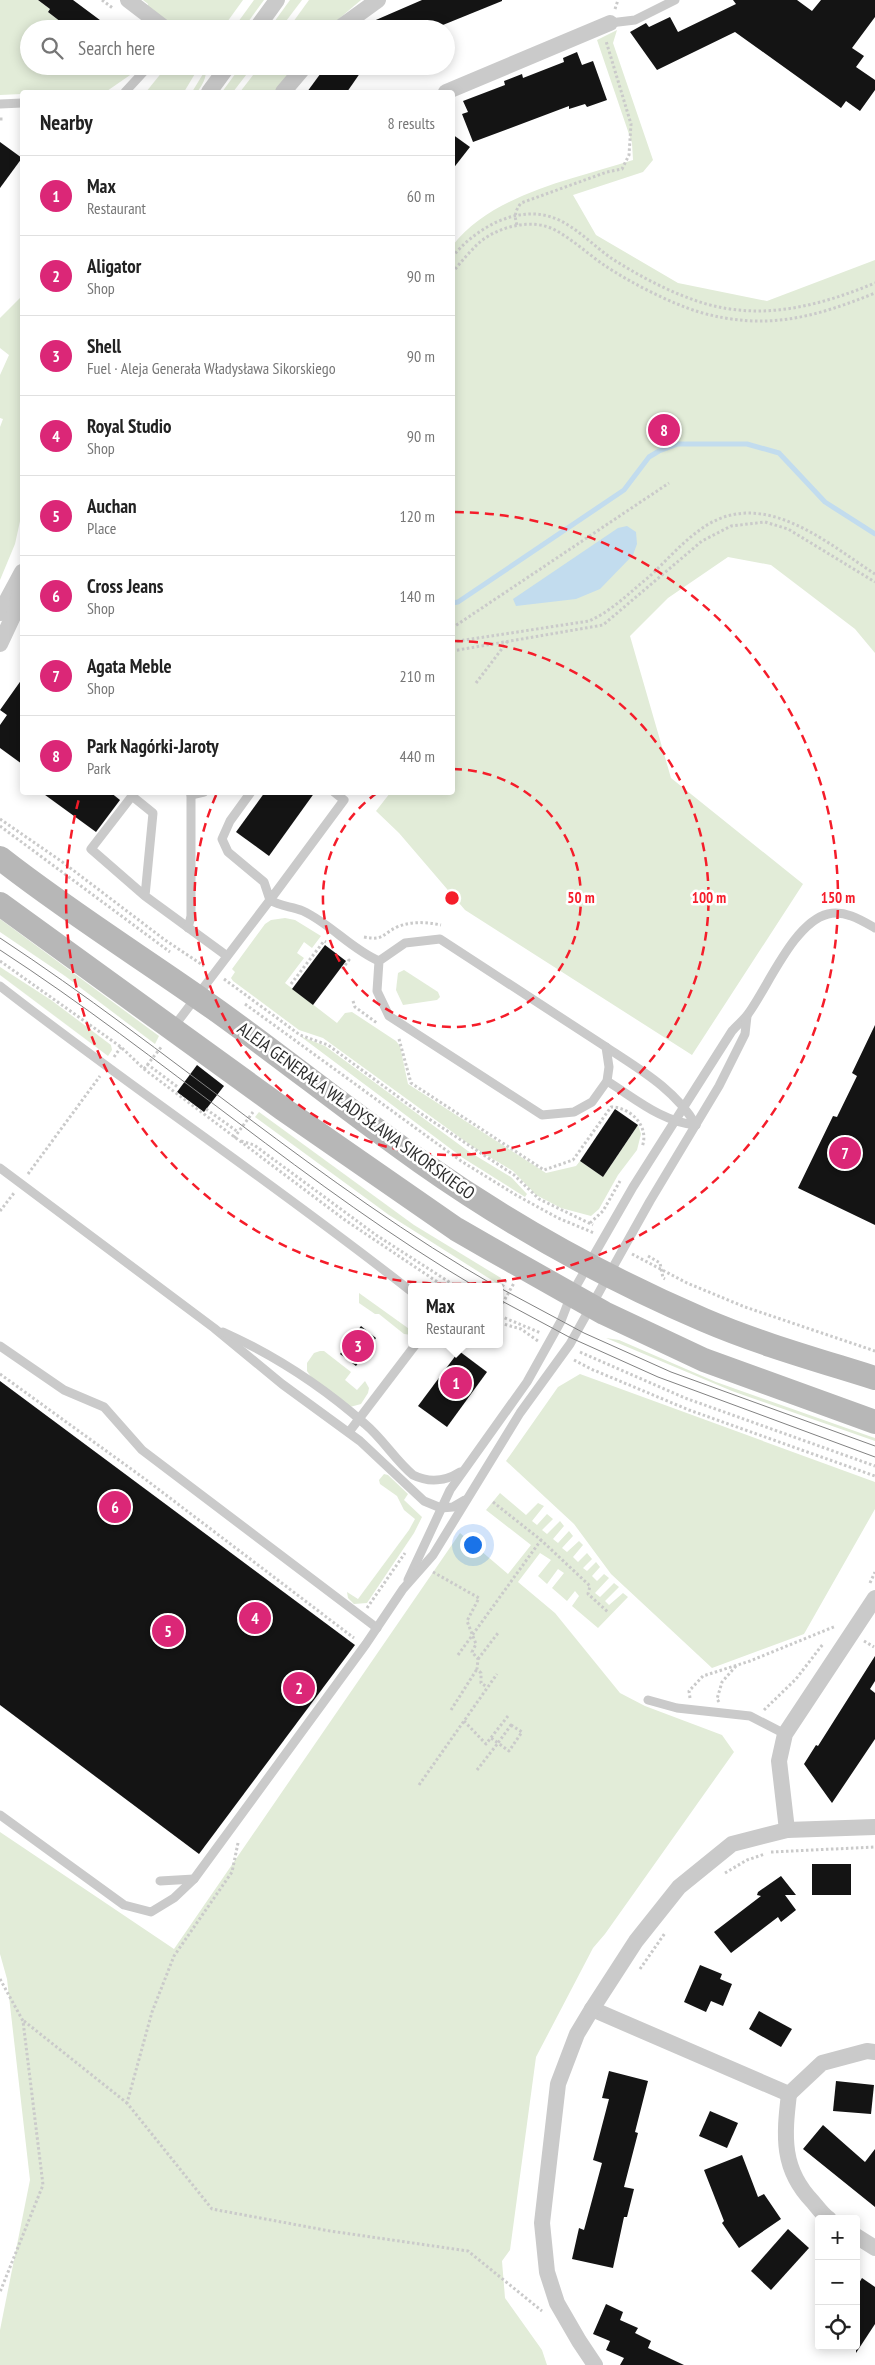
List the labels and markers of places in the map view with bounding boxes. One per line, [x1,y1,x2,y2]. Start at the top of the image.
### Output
pin: 8 [648,411,680,449]
centre of rings [443,889,461,907]
pin: 7 [829,1134,861,1172]
pin: 3 [342,1327,374,1365]
pin: 1 [440,1364,472,1402]
pin: 6 [99,1488,131,1526]
pin: 4 [239,1599,271,1637]
pin: 5 [152,1612,184,1650]
pin: 2 [283,1669,315,1707]

